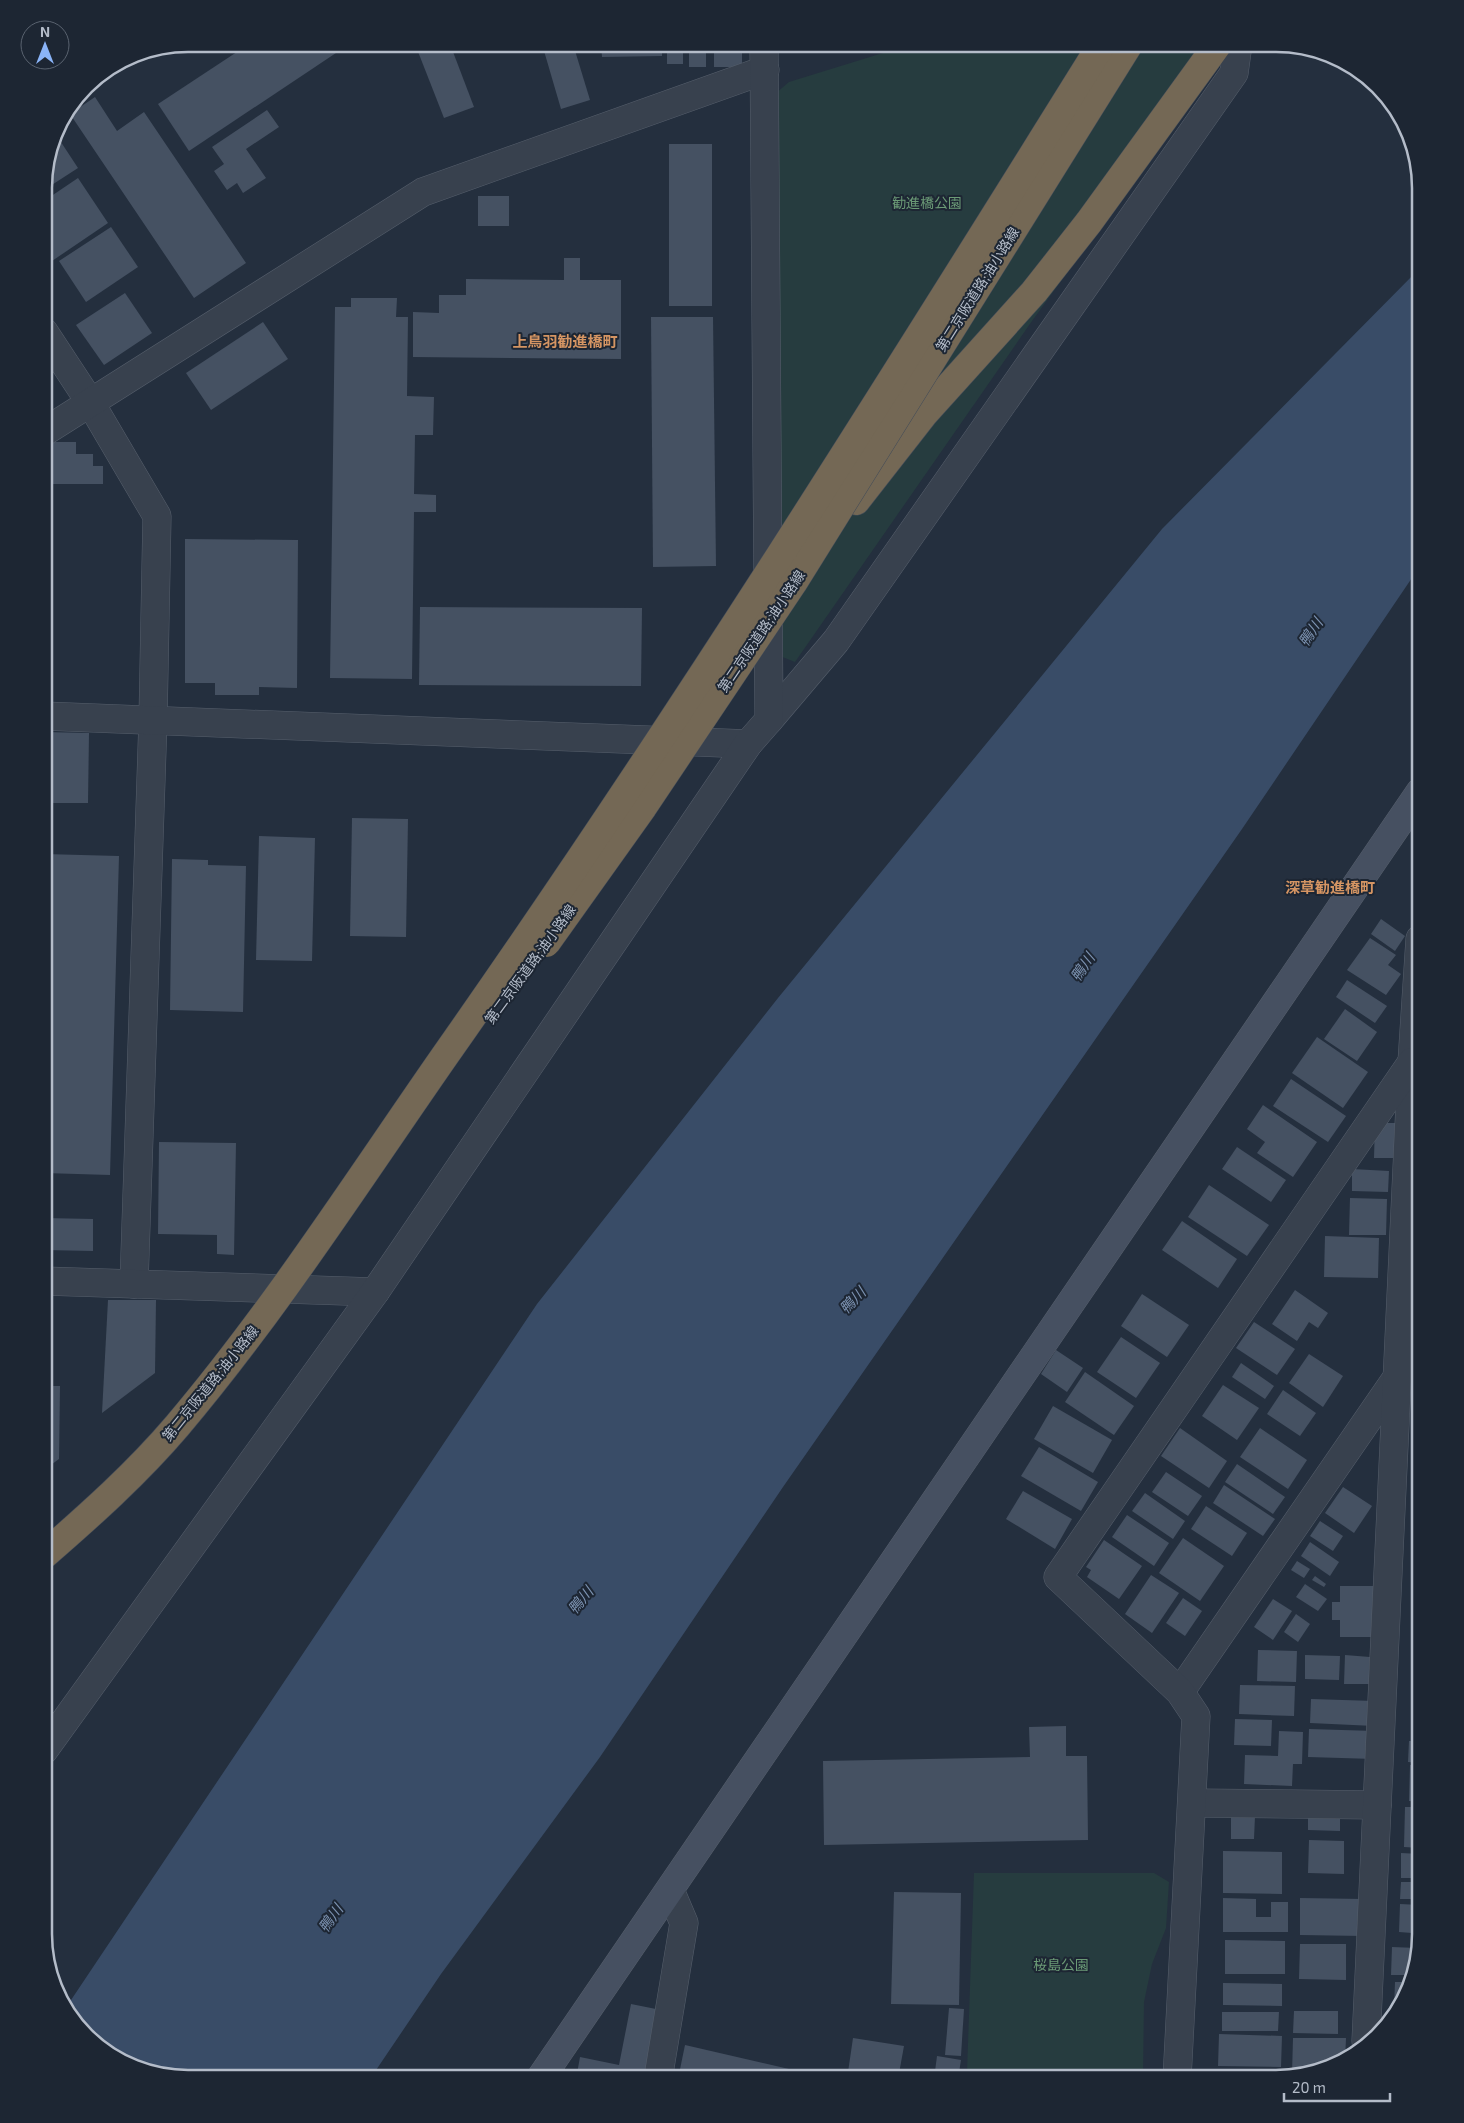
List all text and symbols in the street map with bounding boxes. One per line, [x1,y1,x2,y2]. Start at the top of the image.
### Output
north arrow [20,20,70,70]
text: N [40,23,50,40]
park label: 勧進橋公園 [892,194,962,211]
street label: 第二京阪道路;油小路線 [932,224,1022,354]
district label: 上鳥羽勧進橋町 [512,332,618,350]
street label: 第二京阪道路;油小路線 [714,567,808,695]
water label: 鴨川 [1294,613,1327,649]
district label: 深草勧進橋町 [1285,878,1375,896]
street label: 第二京阪道路;油小路線 [481,901,579,1027]
water label: 鴨川 [1066,948,1099,984]
water label: 鴨川 [835,1282,870,1317]
street label: 第二京阪道路;油小路線 [158,1322,262,1444]
water label: 鴨川 [563,1581,598,1617]
water label: 鴨川 [314,1899,347,1935]
park label: 桜島公園 [1033,1956,1089,1973]
scale bar [1284,2070,1390,2102]
text: 20 m [1292,2078,1326,2096]

